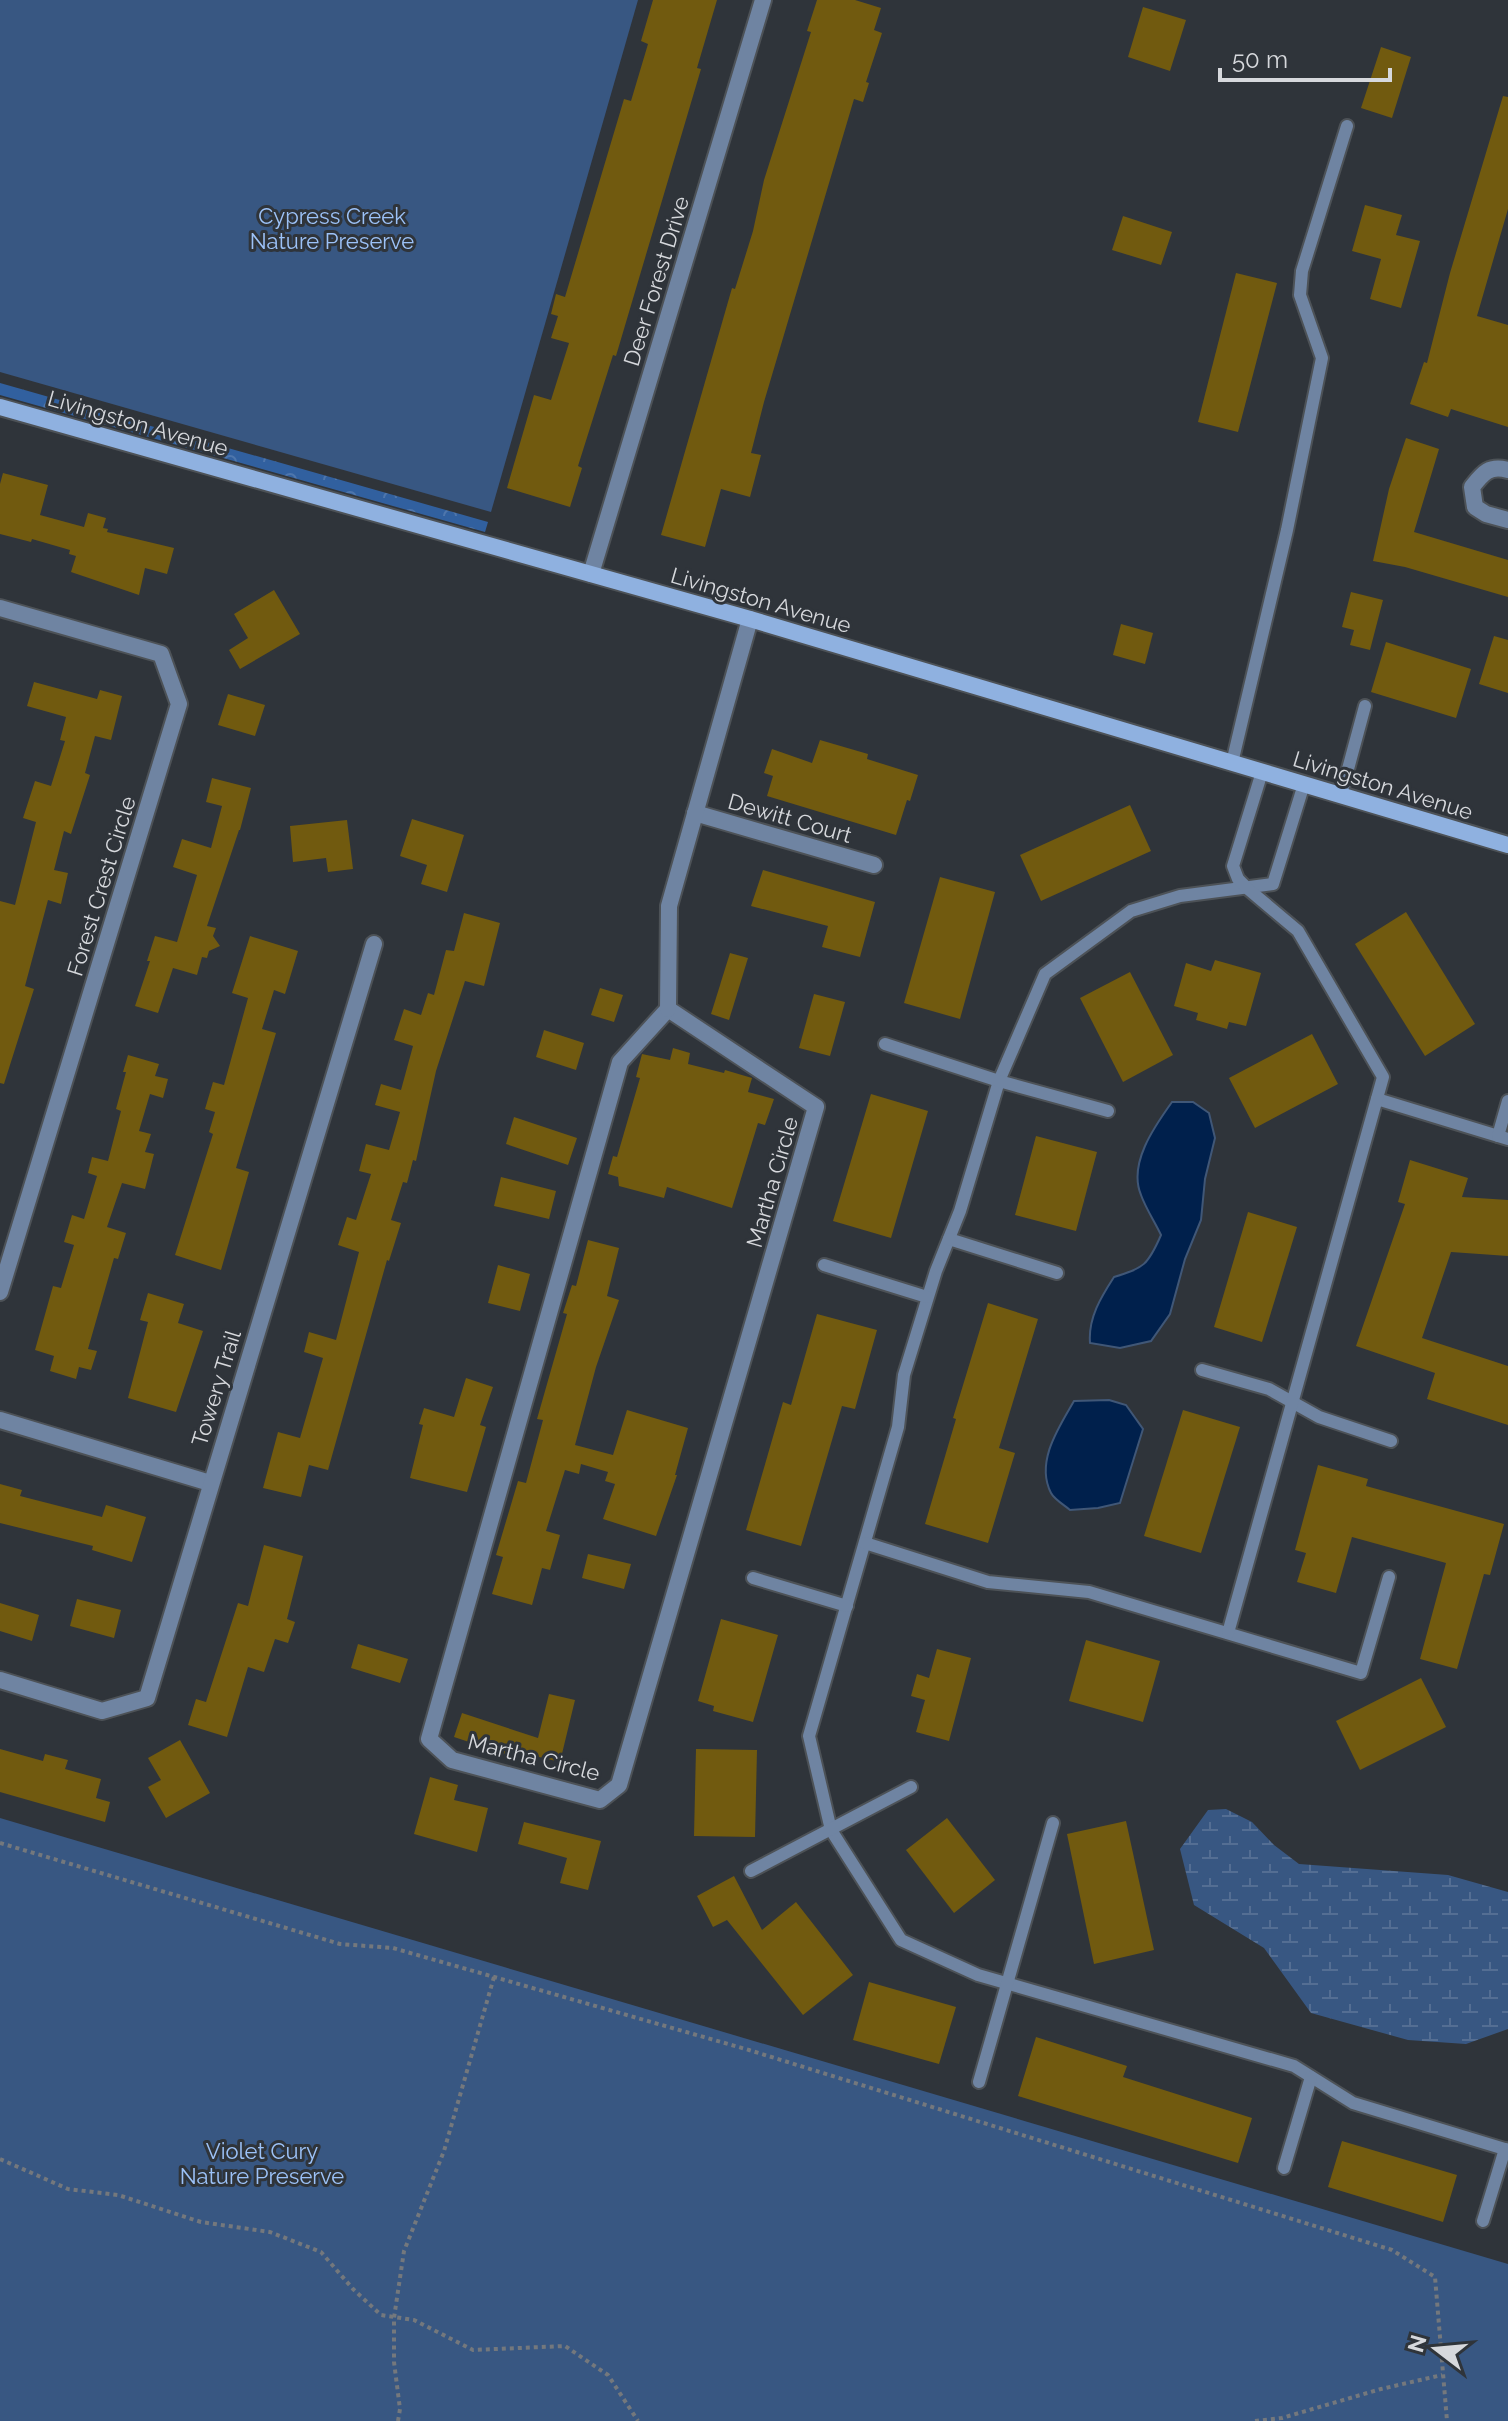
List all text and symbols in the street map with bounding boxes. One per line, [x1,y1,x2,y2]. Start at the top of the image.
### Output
scale bar [1220,32,1390,82]
text: 50 m [1232,45,1288,74]
street label: Deer Forest Drive [618,193,694,369]
park label: Cypress Creek Nature Preserve [250,203,414,254]
street label: Livingston Avenue [45,385,231,461]
street label: Livingston Avenue [668,562,854,638]
street label: Livingston Avenue [1290,745,1476,825]
street label: Dewitt Court [725,788,856,848]
street label: Forest Crest Circle [61,793,141,979]
street label: Martha Circle [741,1113,803,1250]
street label: Towery Trail [186,1327,246,1449]
street label: Martha Circle [465,1728,603,1786]
park label: Violet Cury Nature Preserve [180,2138,344,2189]
north arrow [1396,2309,1476,2389]
text: N [1402,2332,1432,2355]

